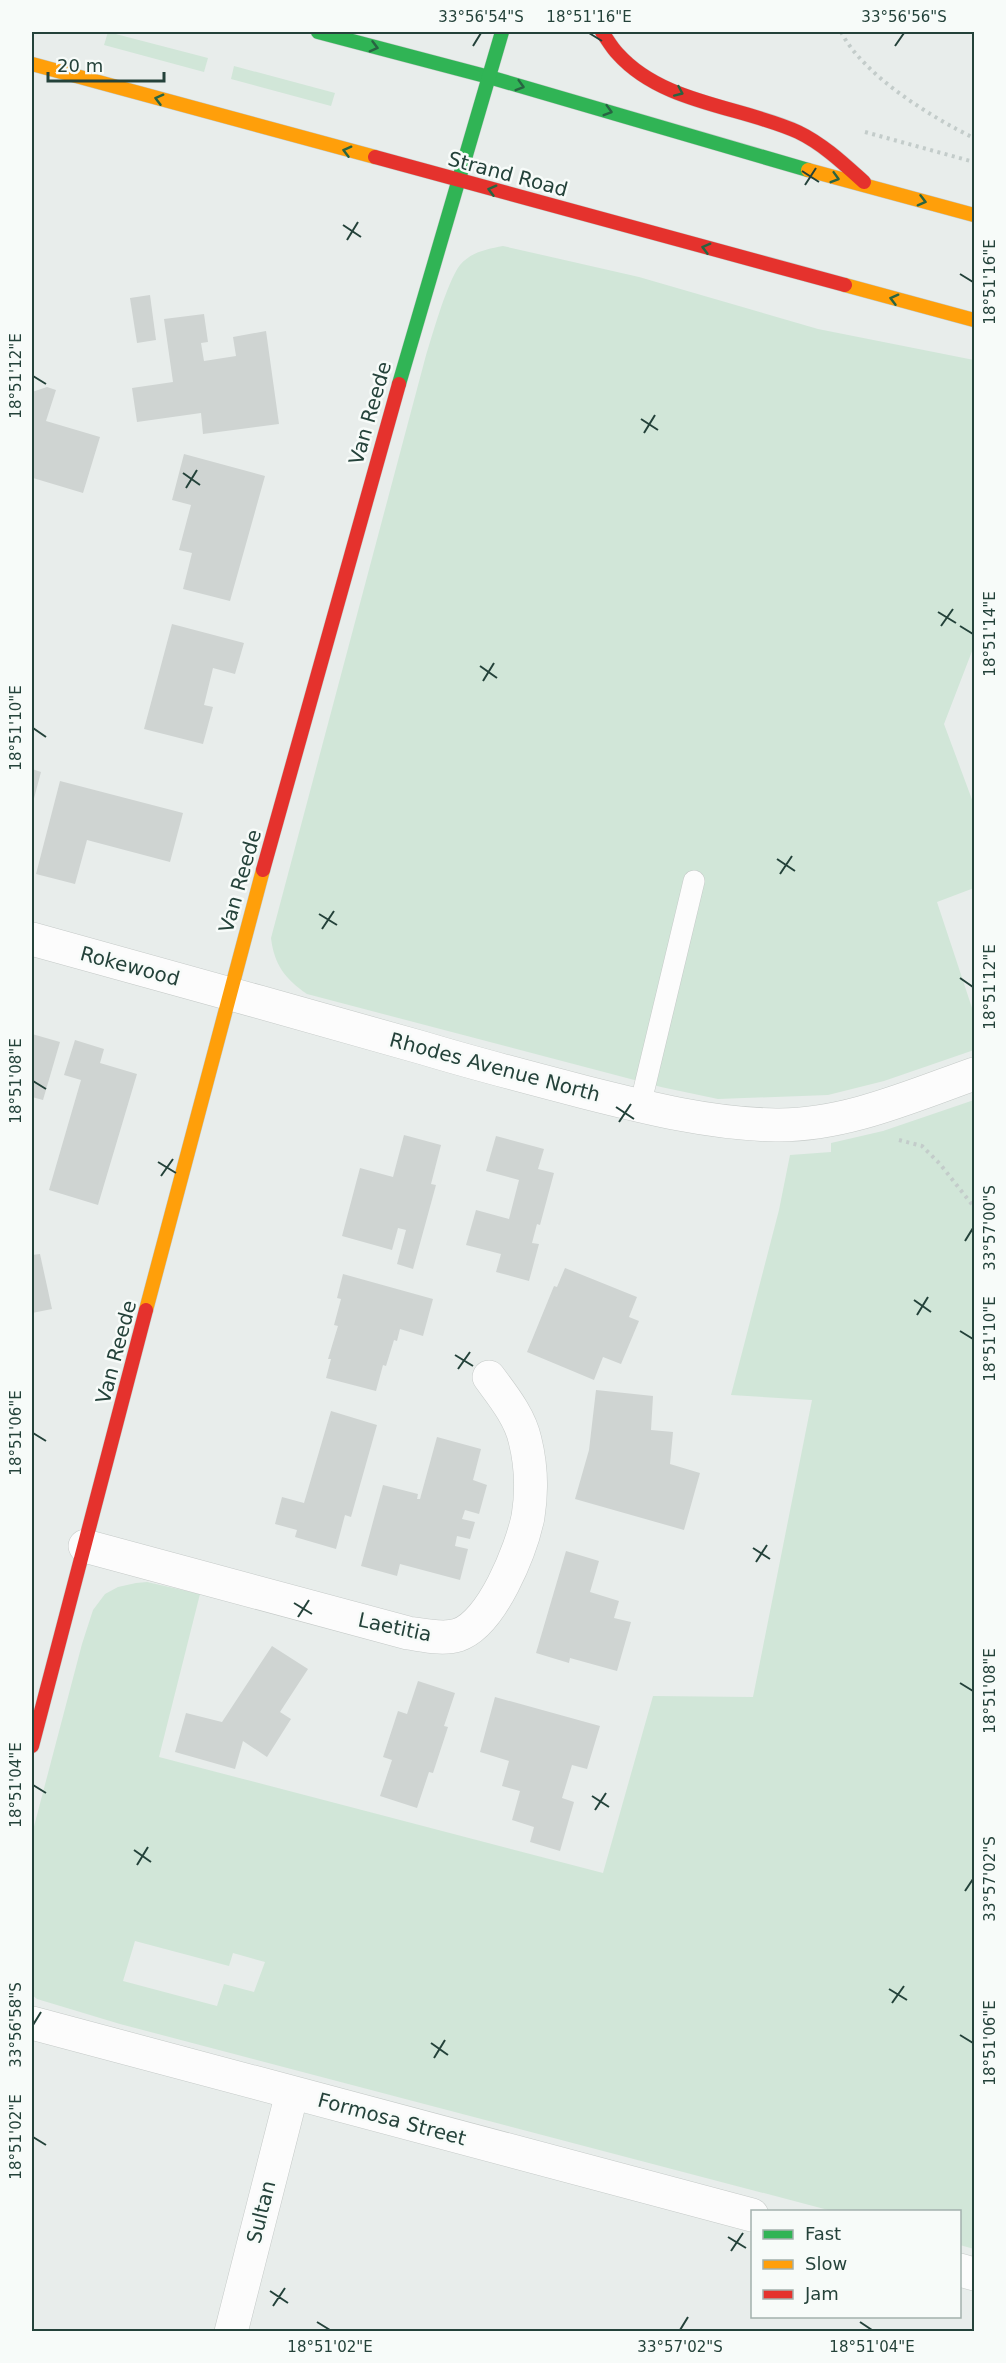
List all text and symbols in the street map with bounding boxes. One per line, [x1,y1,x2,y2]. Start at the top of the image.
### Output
text: 33°56'54"S [438,8,524,26]
text: 18°51'16"E [546,8,632,26]
text: 33°56'56"S [861,8,947,26]
one-way arrow [368,40,379,52]
scale bar [48,45,164,83]
text: 20 m [57,55,103,76]
one-way arrow [514,79,525,91]
one-way arrow [672,84,683,96]
one-way arrow [154,94,164,107]
one-way arrow [602,104,613,116]
one-way arrow [342,146,353,158]
street label: Strand Road [446,146,570,202]
one-way arrow [830,170,840,183]
one-way arrow [487,185,498,197]
one-way arrow [917,194,927,207]
text: 18°51'16"E [981,239,999,325]
one-way arrow [701,243,711,255]
one-way arrow [889,293,899,306]
text: 18°51'12"E [7,333,25,419]
street label: Van Reede [344,359,396,467]
text: 18°51'14"E [981,591,999,677]
text: 18°51'10"E [7,685,25,771]
street label: Van Reede [214,827,266,935]
street label: Rokewood [78,941,182,991]
text: 18°51'12"E [981,944,999,1030]
street label: Rhodes Avenue North [387,1027,603,1107]
text: 18°51'08"E [7,1038,25,1124]
text: 33°57'00"S [981,1185,999,1271]
text: 18°51'10"E [981,1296,999,1382]
street label: Van Reede [91,1298,141,1406]
text: 18°51'06"E [7,1390,25,1476]
street label: Laetitia [356,1607,434,1647]
text: 18°51'08"E [981,1648,999,1734]
text: 18°51'04"E [7,1742,25,1828]
text: 33°57'02"S [981,1836,999,1922]
text: 33°56'58"S [7,1982,25,2068]
text: 18°51'06"E [981,2000,999,2086]
street label: Formosa Street [315,2088,469,2150]
text: 18°51'02"E [7,2094,25,2180]
street label: Sultan [242,2178,280,2246]
legend [751,2210,961,2318]
text: Fast [805,2223,841,2244]
text: Slow [805,2253,847,2274]
text: Jam [804,2283,839,2304]
text: 18°51'02"E [287,2338,373,2356]
text: 33°57'02"S [637,2338,723,2356]
text: 18°51'04"E [829,2338,915,2356]

